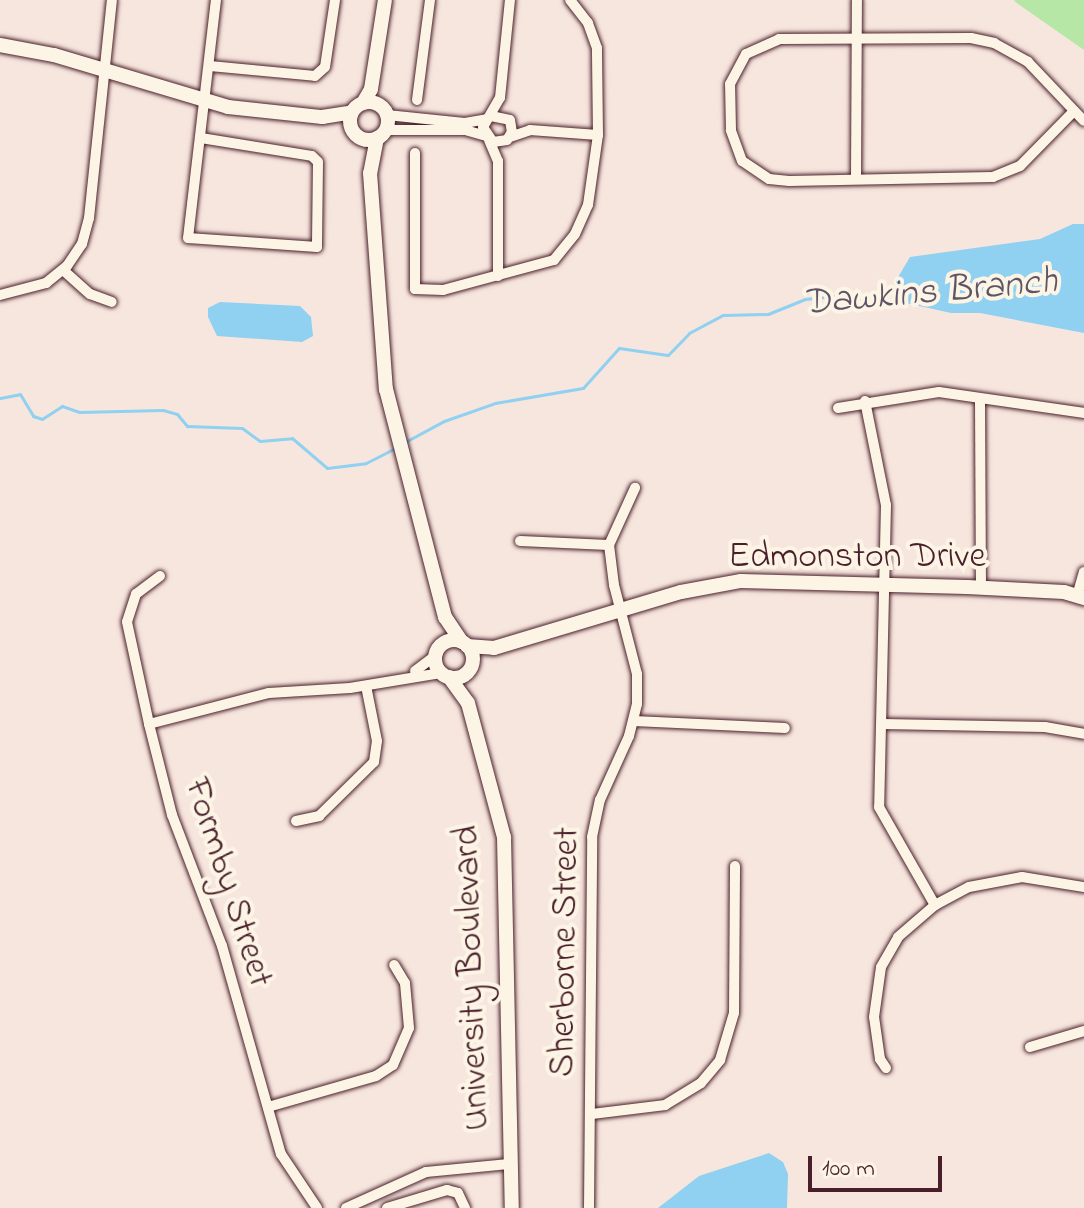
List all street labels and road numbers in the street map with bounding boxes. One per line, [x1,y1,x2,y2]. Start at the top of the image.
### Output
street label: Edmonston Drive [728,536,986,580]
street label: Formby Street [173,773,281,993]
street label: University Boulevard [446,825,500,1131]
street label: Sherborne Street [542,827,590,1077]

